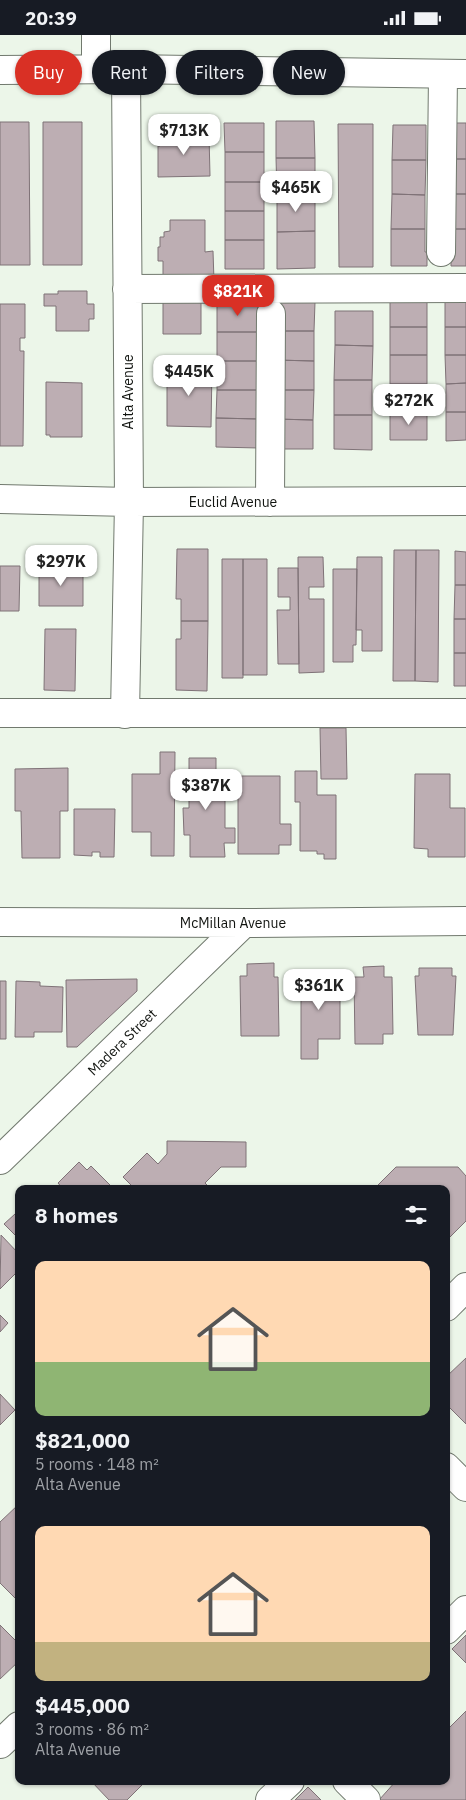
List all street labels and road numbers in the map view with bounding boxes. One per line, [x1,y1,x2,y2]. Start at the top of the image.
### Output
street label: Alta Avenue [119,354,137,430]
street label: Euclid Avenue [189,493,278,511]
street label: McMillan Avenue [180,914,286,932]
street label: Madera Street [84,1005,160,1079]

